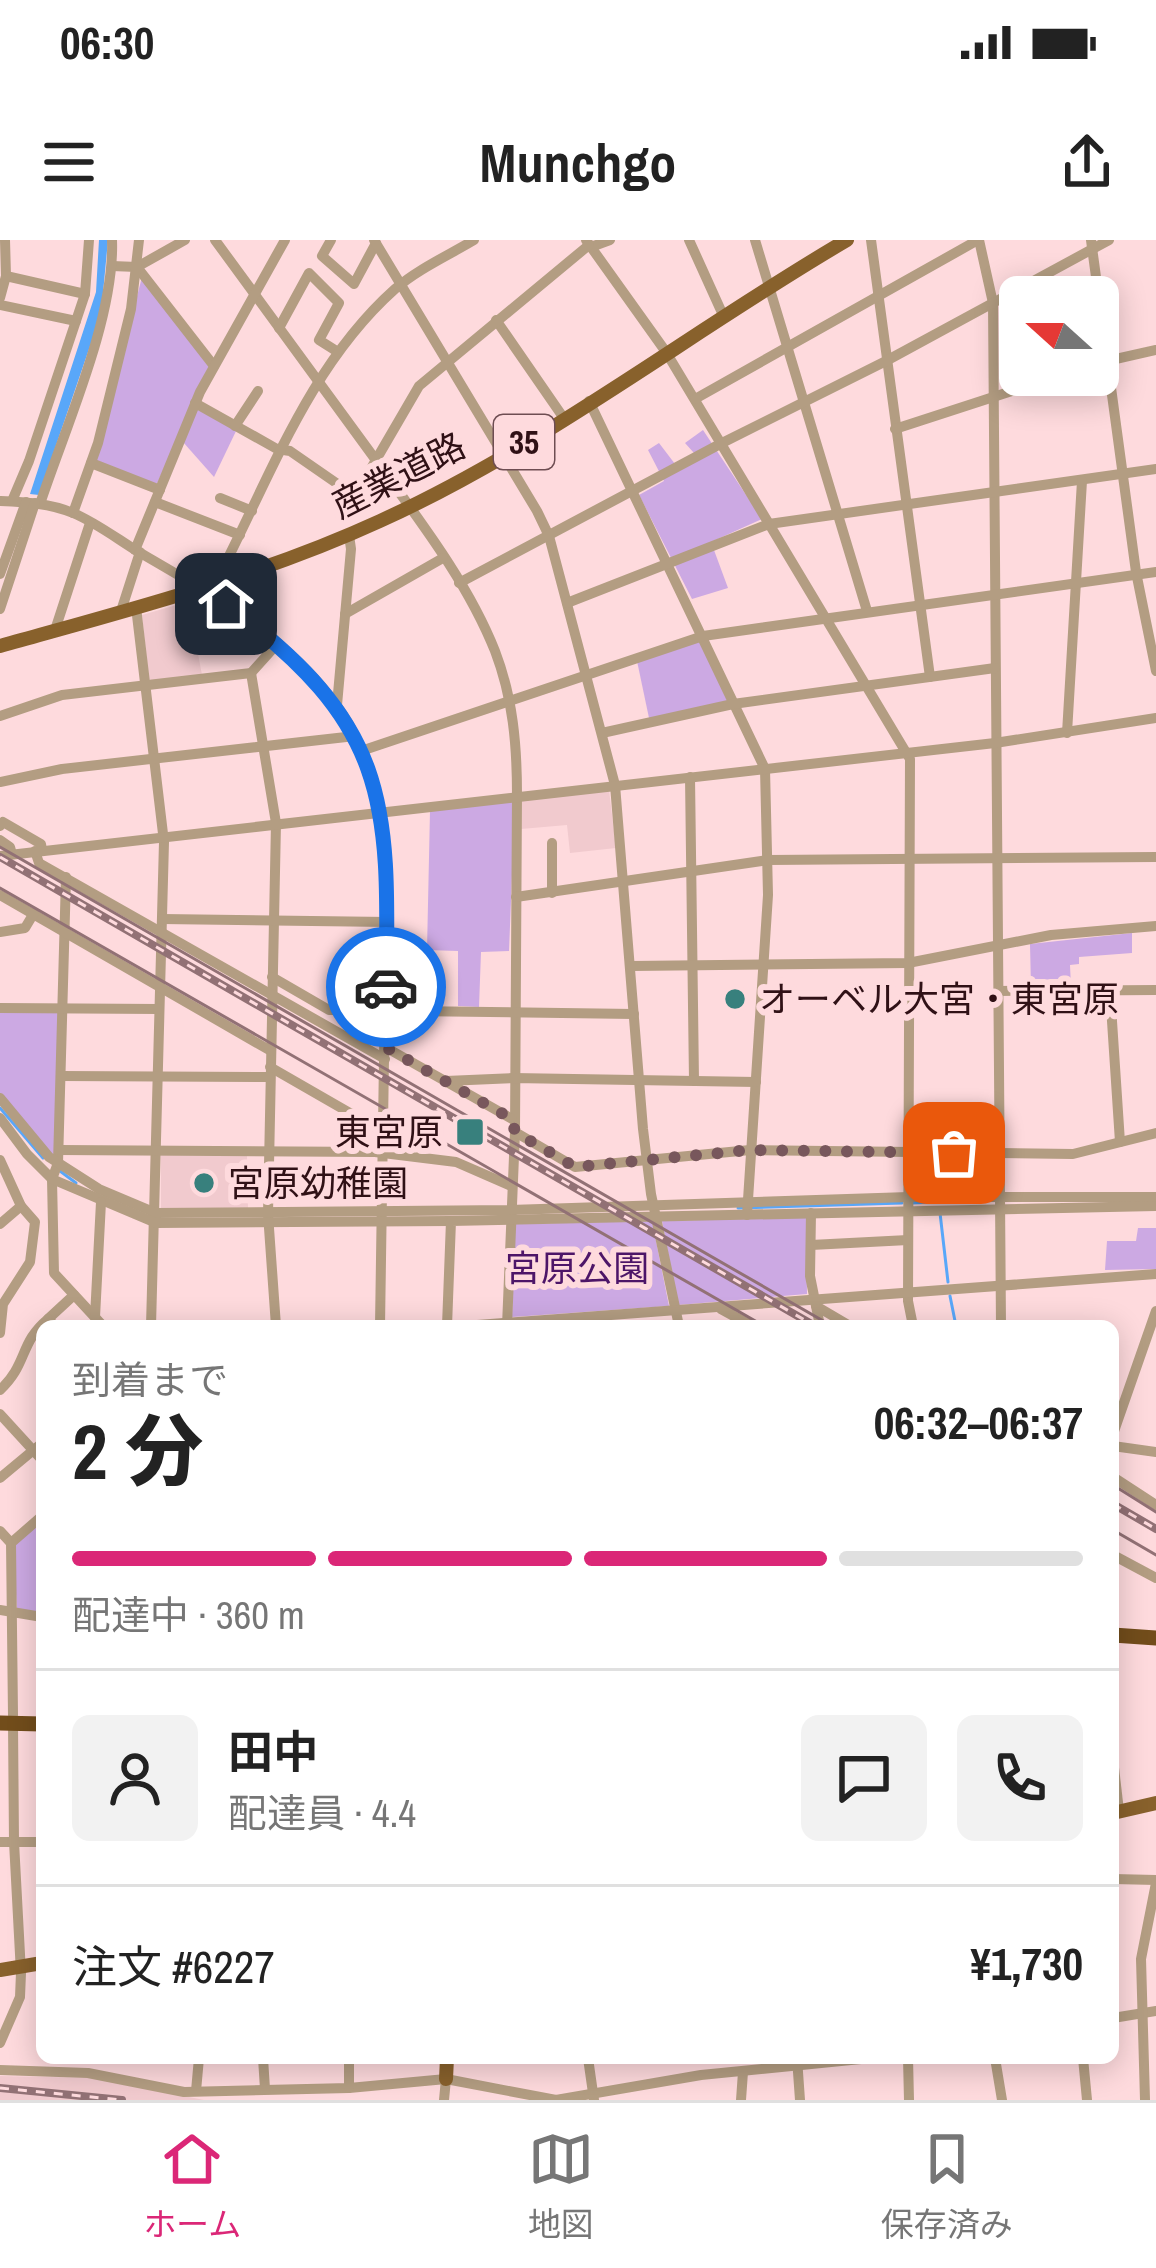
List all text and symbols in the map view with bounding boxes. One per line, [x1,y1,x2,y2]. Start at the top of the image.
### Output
text: 06:30 [60,12,154,73]
text: Munchgo [480,126,676,199]
icon: menu [36,129,102,195]
icon: share [1054,129,1120,195]
north arrow [999,276,1119,396]
map controls [999,276,1119,396]
road number: 35 [494,415,554,469]
street label: 産業道路 [323,421,473,529]
pin [175,553,277,655]
icon: home [193,571,259,637]
courier [326,927,446,1047]
icon: car [353,954,419,1020]
place label: オーベル大宮・東宮原 [759,975,1119,1023]
marker: オーベル大宮・東宮原 [722,986,748,1012]
pin [903,1102,1005,1204]
place label: 東宮原 [335,1108,443,1156]
marker: 東宮原 [454,1116,486,1148]
icon: bag [921,1120,987,1186]
place label: 宮原幼稚園 [228,1159,408,1207]
marker: 宮原幼稚園 [191,1170,217,1196]
park label: 宮原公園 [505,1244,649,1292]
text: 到着まで [72,1354,228,1406]
text: 06:32–06:37 [874,1392,1083,1453]
text: 2 分 [72,1398,203,1503]
text: 配達中 · 360 m [72,1589,305,1641]
button: person [72,1715,198,1841]
button: chat [801,1715,927,1841]
button: phone [957,1715,1083,1841]
text: 田中 [228,1721,318,1782]
text: 配達員 · 4.4 [228,1787,416,1839]
text: ¥1,730 [970,1933,1083,1994]
text: 注文 #6227 [72,1936,275,1997]
tab: ホーム [143,2126,241,2246]
tab: 地図 [528,2126,594,2246]
tab: 保存済み [881,2126,1013,2246]

